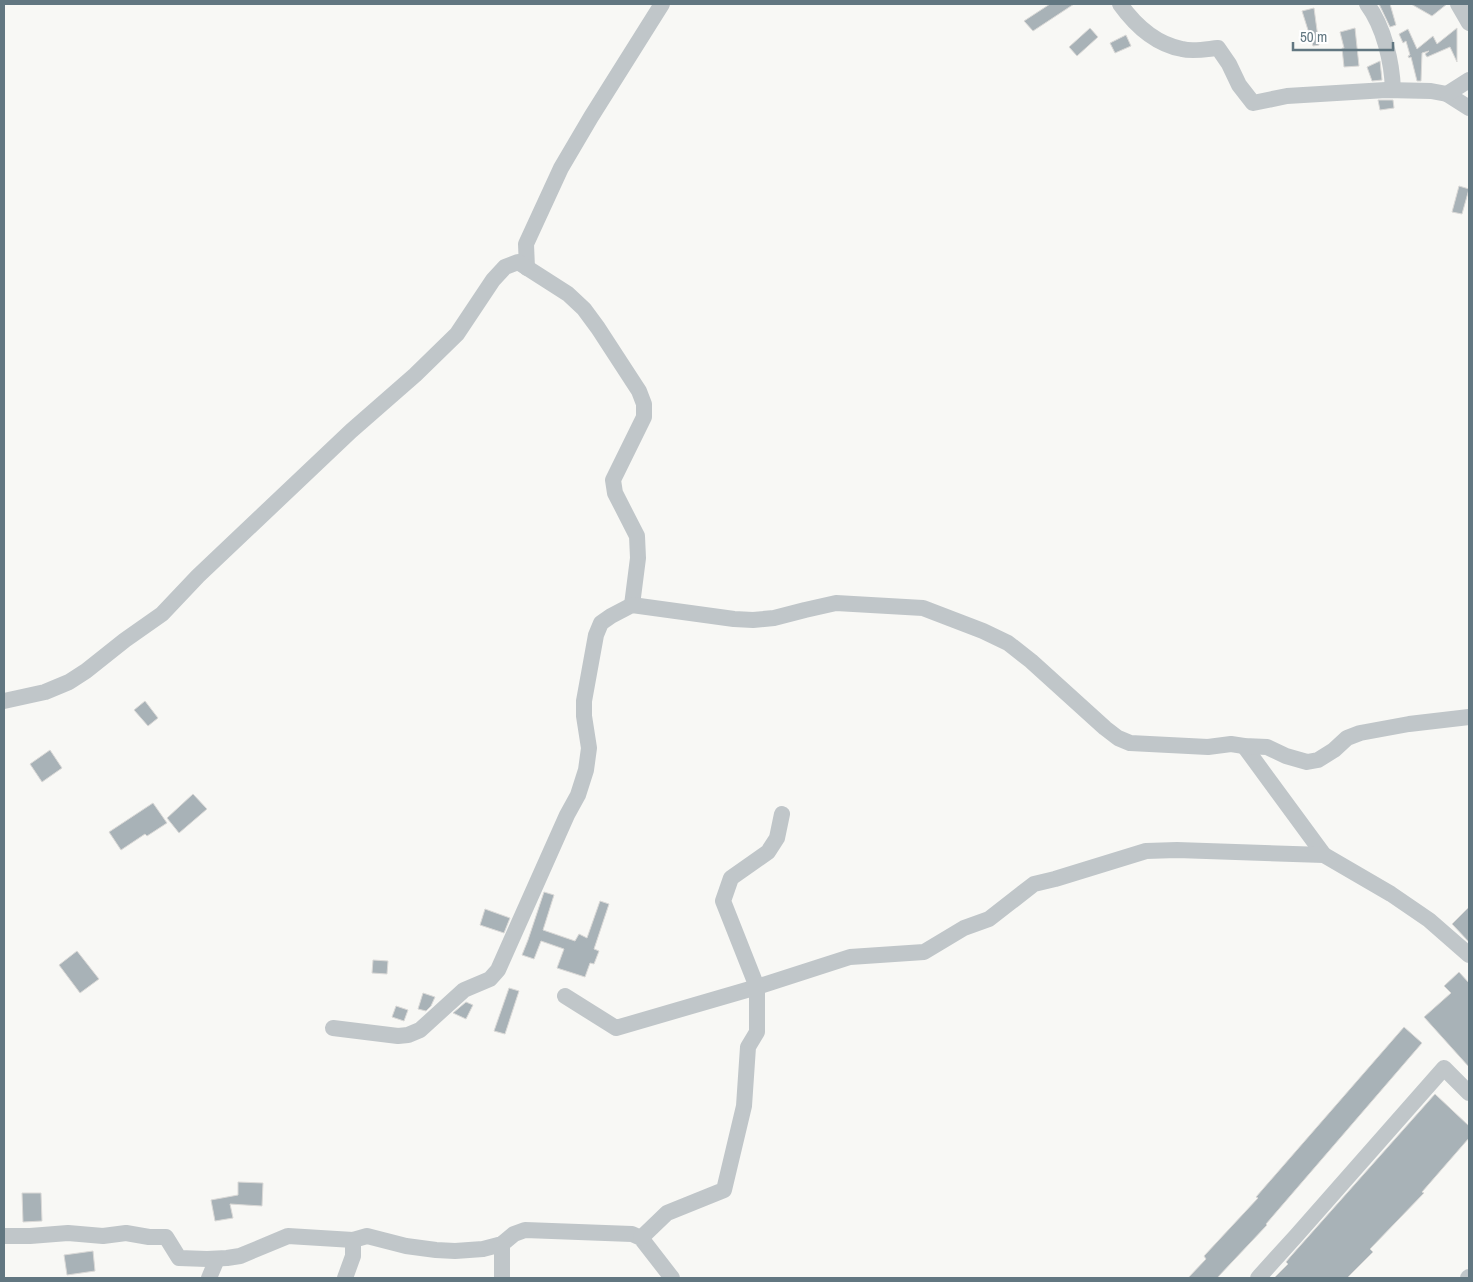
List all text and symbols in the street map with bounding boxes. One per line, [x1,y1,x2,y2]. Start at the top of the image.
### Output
scale bar [1293,20,1393,52]
text: 50 m [1300,26,1327,47]

